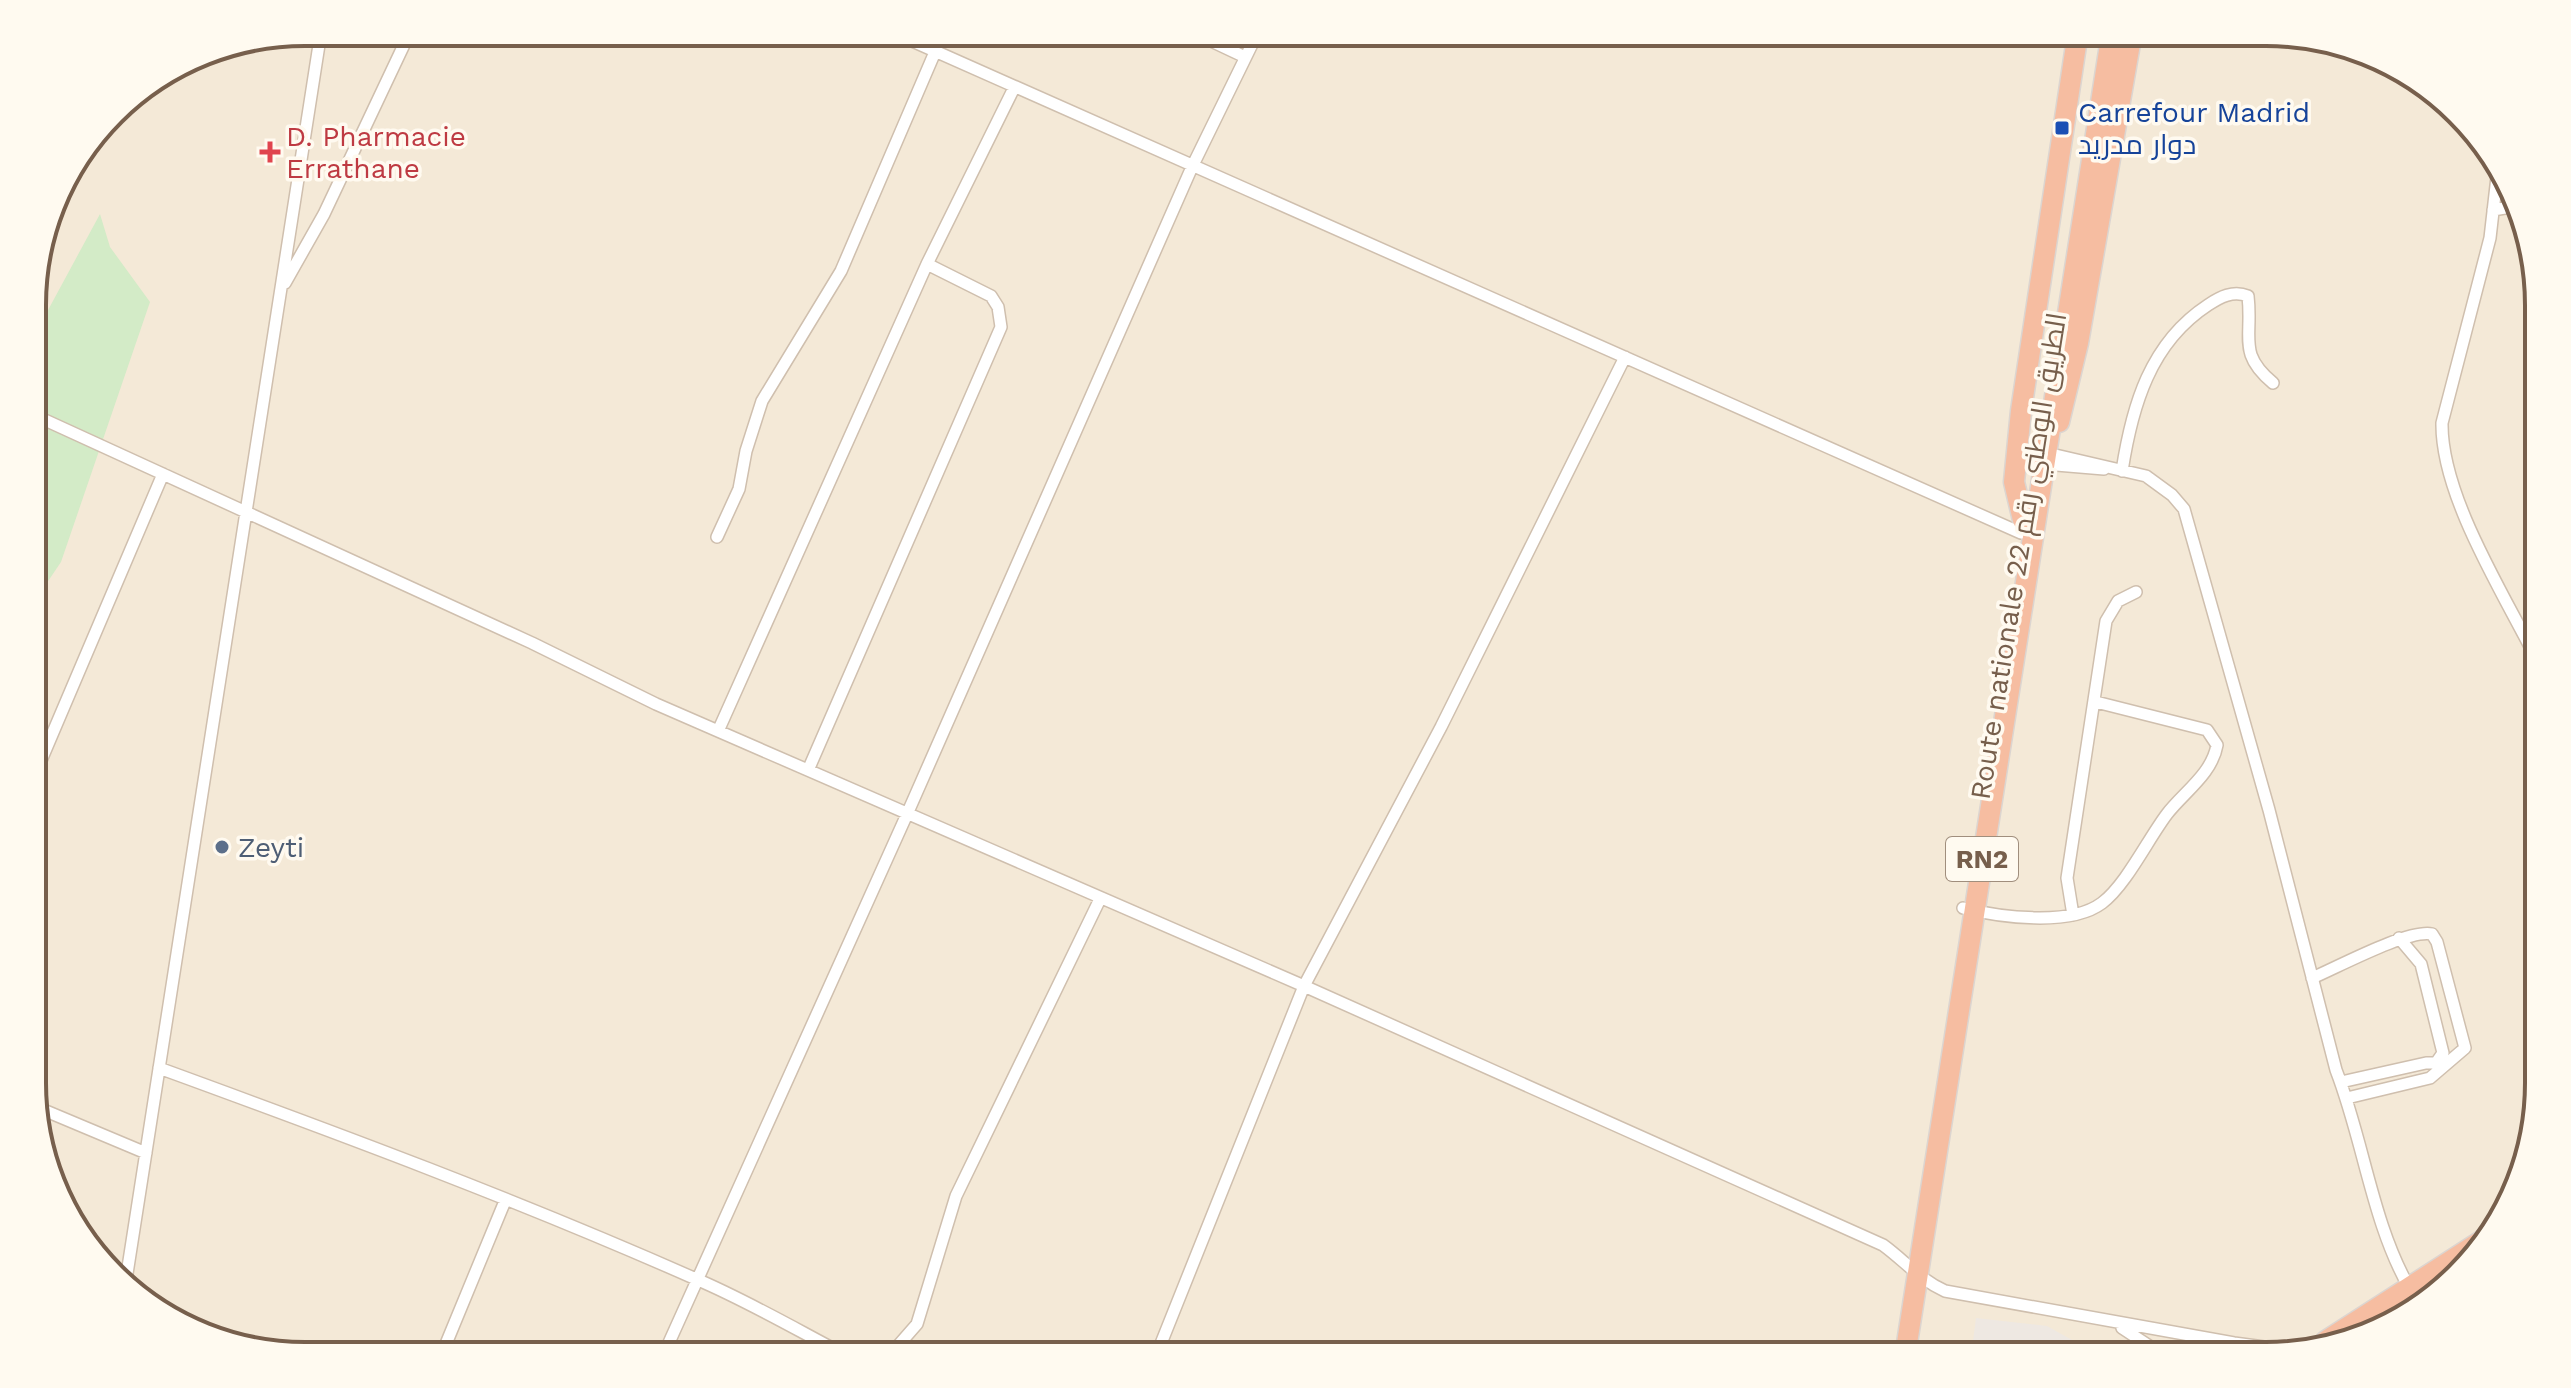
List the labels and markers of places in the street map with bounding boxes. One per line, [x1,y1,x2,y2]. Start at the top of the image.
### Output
place label: Carrefour Madrid دوار مدريد [2078,96,2310,161]
marker: Carrefour Madrid دوار مدريد [2053,119,2071,137]
place label: D. Pharmacie Errathane [286,120,466,185]
marker: D. Pharmacie Errathane [261,143,279,161]
place label: Zeyti [238,831,304,864]
marker: Zeyti [213,838,231,856]

